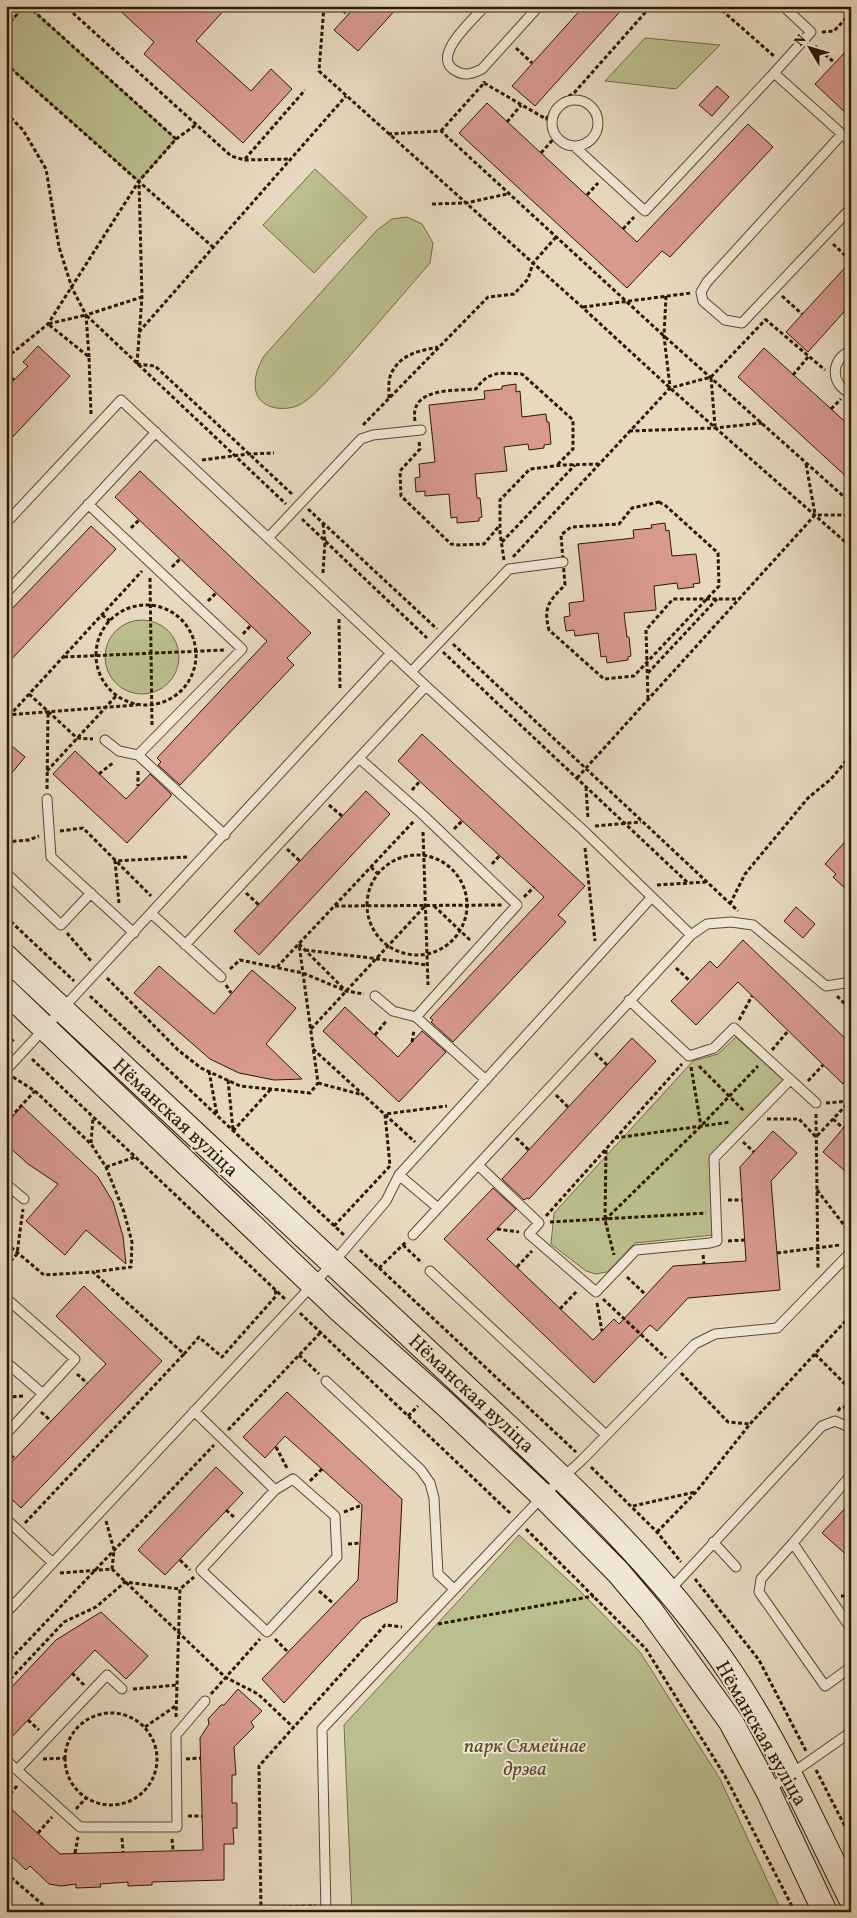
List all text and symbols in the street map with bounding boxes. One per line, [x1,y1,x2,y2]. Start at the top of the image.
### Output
north arrow [784,22,834,72]
text: N [790,31,812,51]
street label: Нёманская вуліца [105,1053,244,1184]
street label: Нёманская вуліца [401,1329,540,1460]
street label: Нёманская вуліца [707,1656,813,1812]
park label: парк Сямейнае дрэва [464,1733,587,1784]

